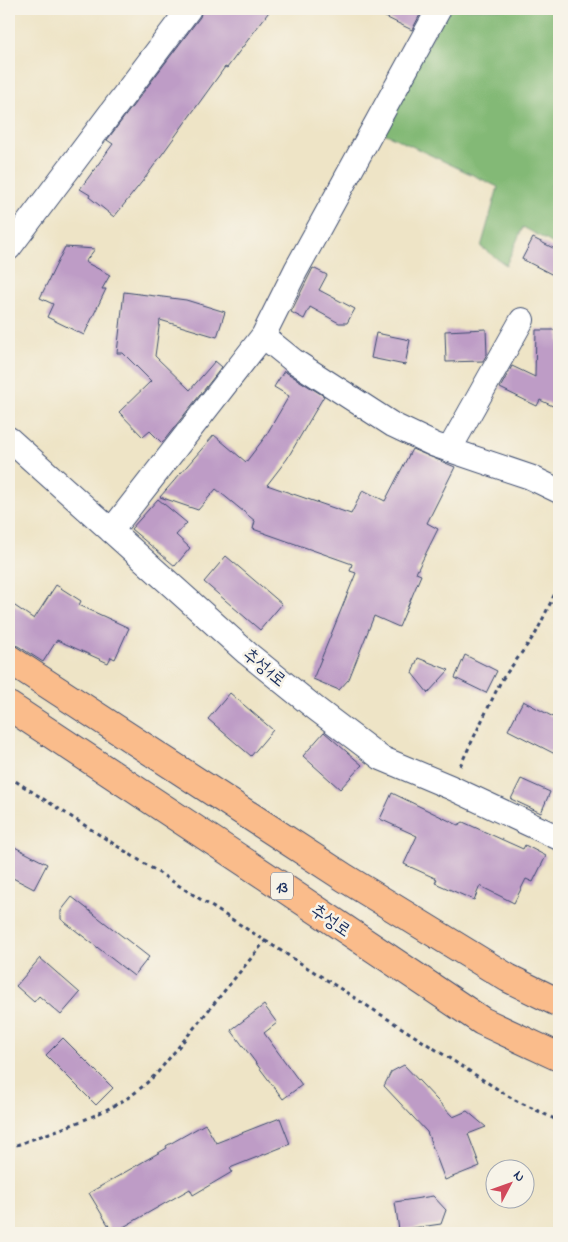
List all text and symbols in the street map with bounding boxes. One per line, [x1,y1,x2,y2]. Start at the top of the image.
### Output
street label: 추성1로 [236,643,291,694]
road number: 13 [271,872,293,899]
street label: 추성로 [305,899,355,945]
north arrow [486,1160,536,1210]
text: N [508,1166,530,1187]

